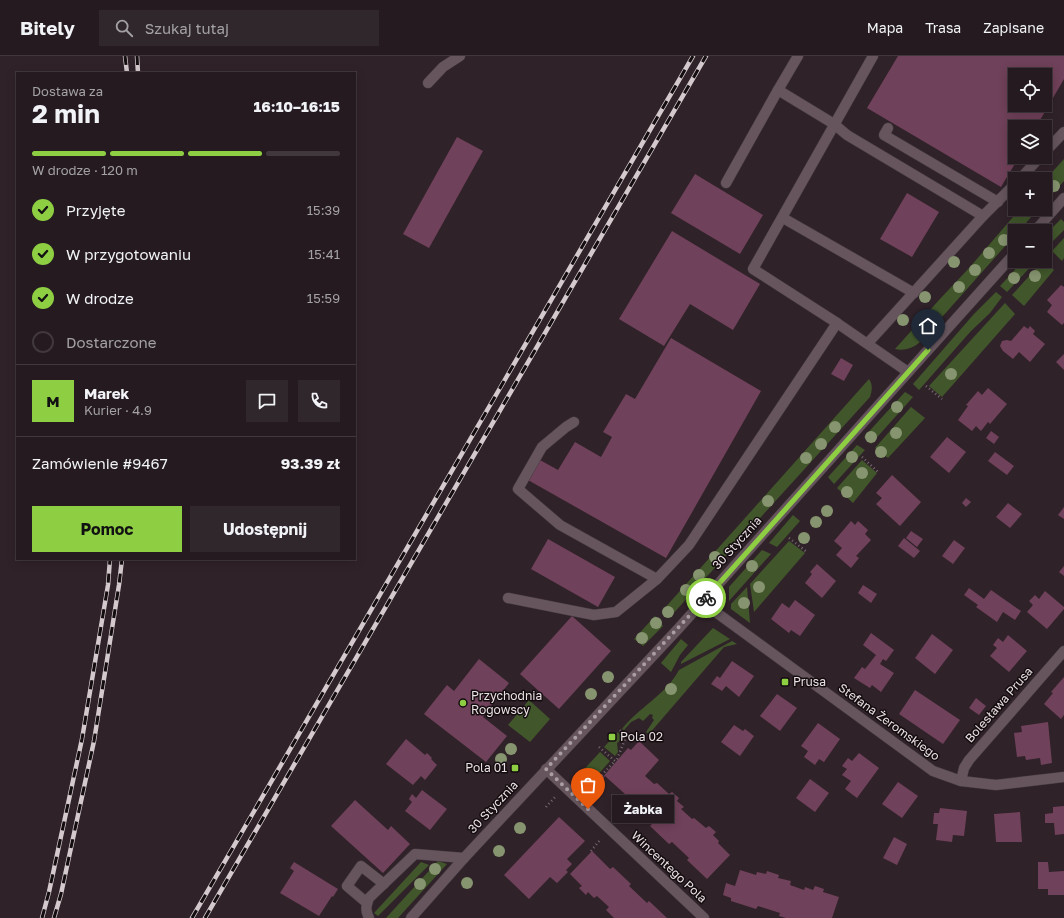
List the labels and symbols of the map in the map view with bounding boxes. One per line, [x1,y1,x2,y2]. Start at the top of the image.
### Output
pin [911,309,945,350]
street label: 30 Stycznia [709,513,764,572]
courier [686,578,726,618]
street label: Bolesława Prusa [962,664,1036,746]
place label: Prusa [793,674,826,689]
marker: Prusa [780,677,790,687]
street label: Stefana Żeromskiego [836,680,943,763]
place label: Przychodnia Rogowscy [471,688,542,717]
marker: Przychodnia Rogowscy [458,698,468,708]
place label: Pola 02 [620,729,663,744]
marker: Pola 02 [607,732,617,742]
place label: Pola 01 [465,760,507,775]
marker: Pola 01 [510,763,520,773]
pin [571,768,605,809]
street label: 30 Stycznia [464,777,521,836]
callout: Żabka [612,795,674,823]
street label: Wincentego Pola [628,828,710,905]

